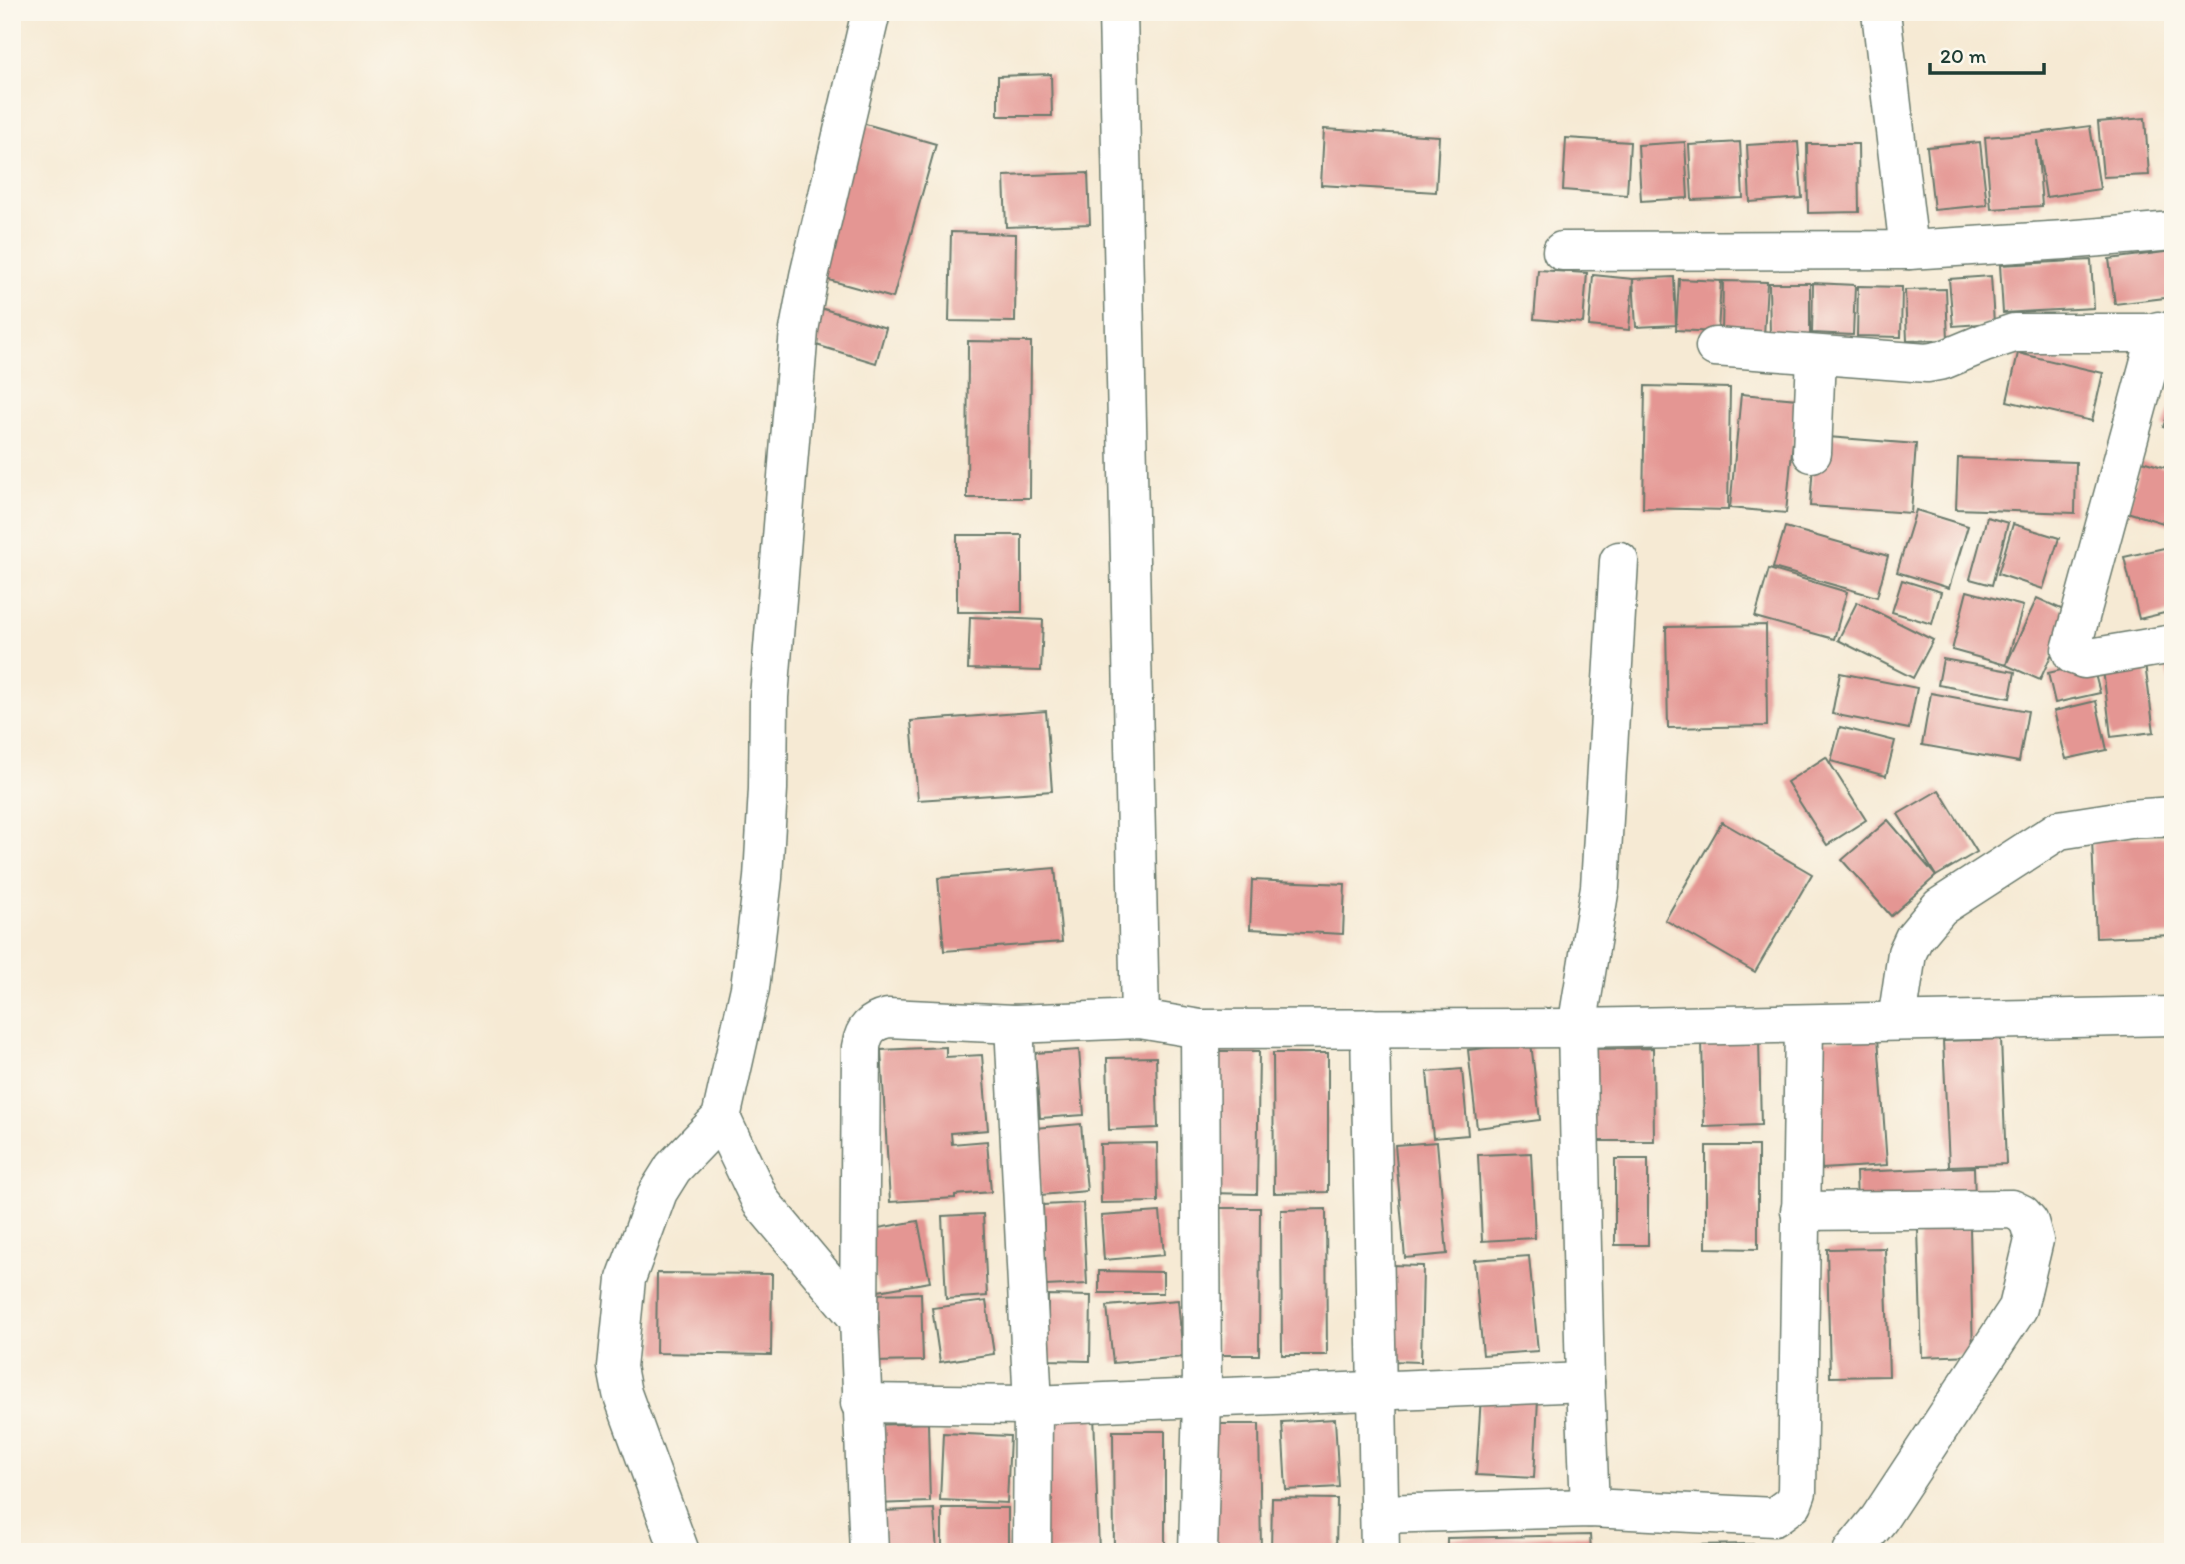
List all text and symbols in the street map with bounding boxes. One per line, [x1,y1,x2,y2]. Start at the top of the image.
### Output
scale bar [1930,32,2043,76]
text: 20 m [1940,43,1987,68]

